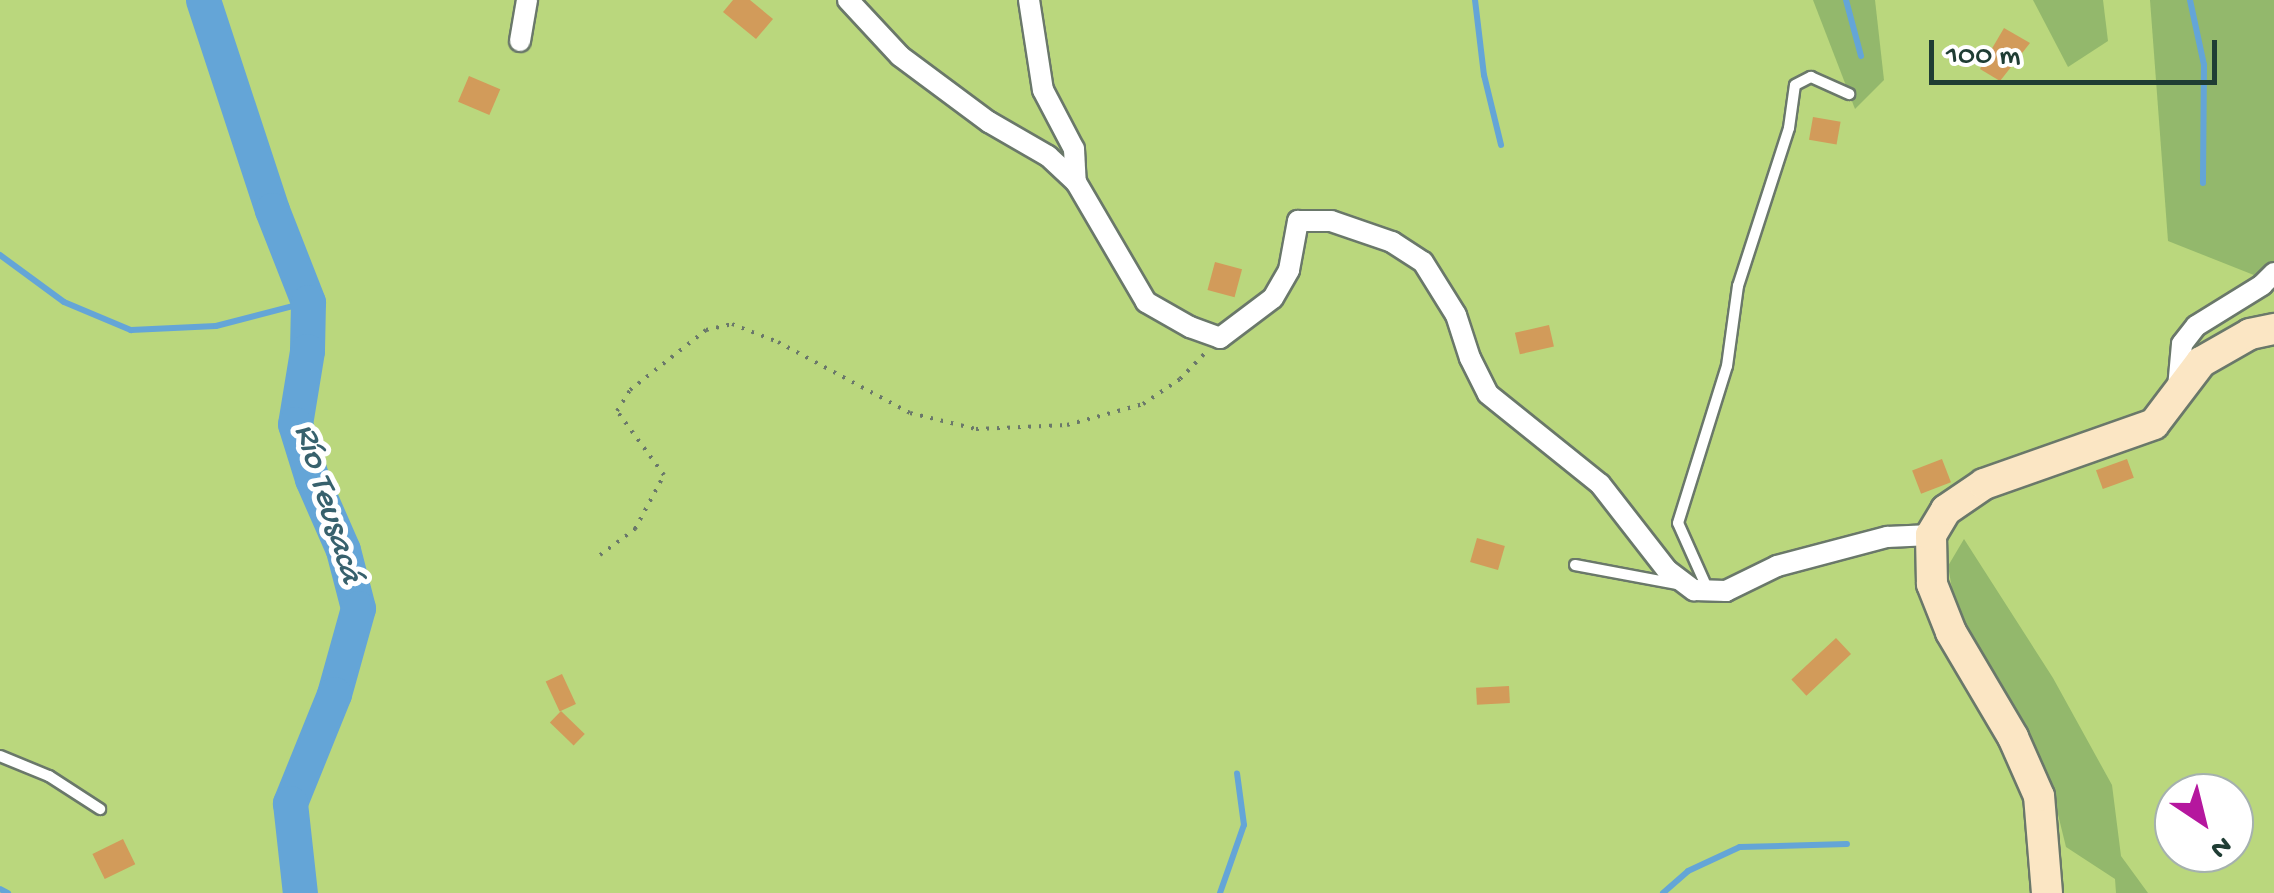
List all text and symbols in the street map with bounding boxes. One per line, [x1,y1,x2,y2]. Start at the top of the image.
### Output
scale bar [1934,20,2222,82]
text: 100 m [1946,40,2021,75]
water label: Río Teusacá [282,419,370,589]
north arrow [2154,773,2254,873]
text: N [2203,828,2237,865]

